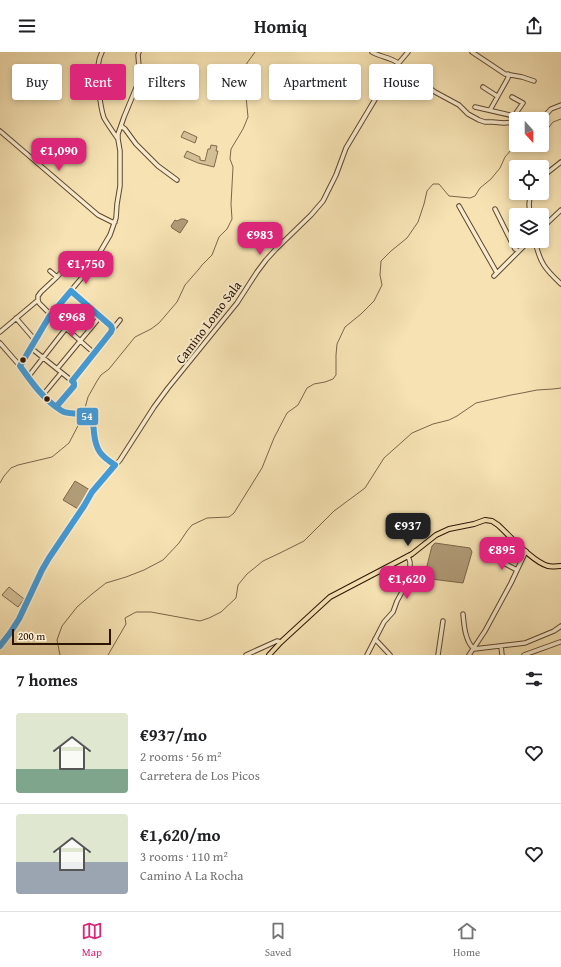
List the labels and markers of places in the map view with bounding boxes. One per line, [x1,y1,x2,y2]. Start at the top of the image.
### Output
pin: €1,090 [26,138,92,172]
pin: €983 [236,222,284,256]
pin: €1,750 [53,251,119,285]
pin: €968 [48,304,96,338]
unlabelled marker [18,355,28,365]
unlabelled marker [42,394,52,404]
pin: €937 [384,513,432,547]
pin: €895 [478,537,526,571]
pin: €1,620 [374,566,440,600]

